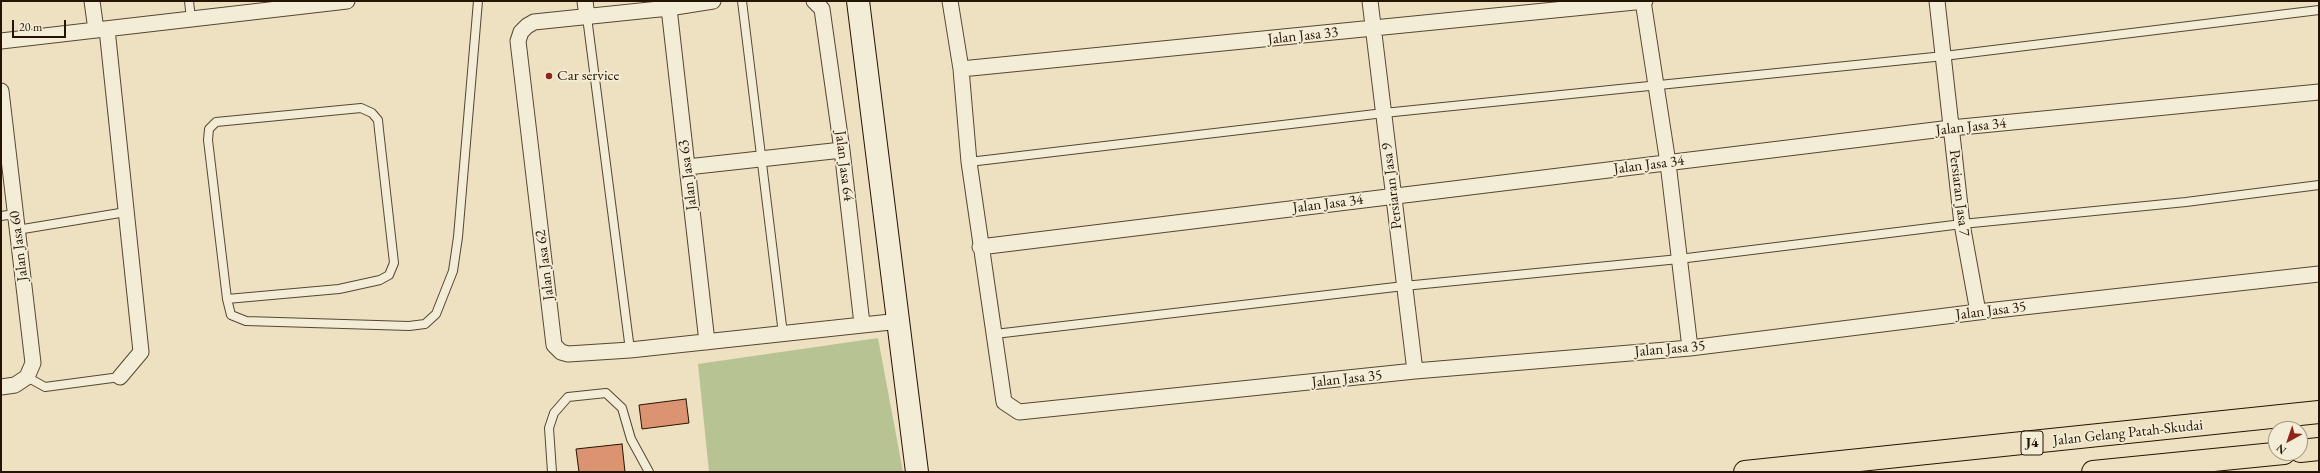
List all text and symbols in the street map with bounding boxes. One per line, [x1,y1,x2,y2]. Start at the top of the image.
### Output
scale bar [14,12,68,38]
text: 20 m [19,19,42,35]
street label: Jalan Jasa 33 [1267,23,1339,49]
place label: Car service [557,67,619,85]
marker: Car service [544,71,554,81]
street label: Jalan Jasa 34 [1935,114,2007,140]
street label: Jalan Jasa 64 [831,130,857,202]
street label: Jalan Jasa 63 [675,139,701,211]
street label: Persiaran Jasa 9 [1378,142,1406,230]
street label: Persiaran Jasa 7 [1945,149,1973,237]
street label: Jalan Jasa 34 [1613,152,1685,178]
street label: Jalan Jasa 34 [1292,191,1364,217]
street label: Jalan Jasa 60 [6,210,32,282]
street label: Jalan Jasa 62 [532,229,558,301]
street label: Jalan Jasa 35 [1955,298,2027,324]
street label: Jalan Jasa 35 [1634,337,1706,361]
street label: Jalan Jasa 35 [1311,366,1383,392]
street label: Jalan Gelang Patah-Skudai [2052,416,2204,450]
north arrow [2268,421,2308,461]
road number: J4 [2021,431,2043,455]
text: N [2273,441,2289,458]

